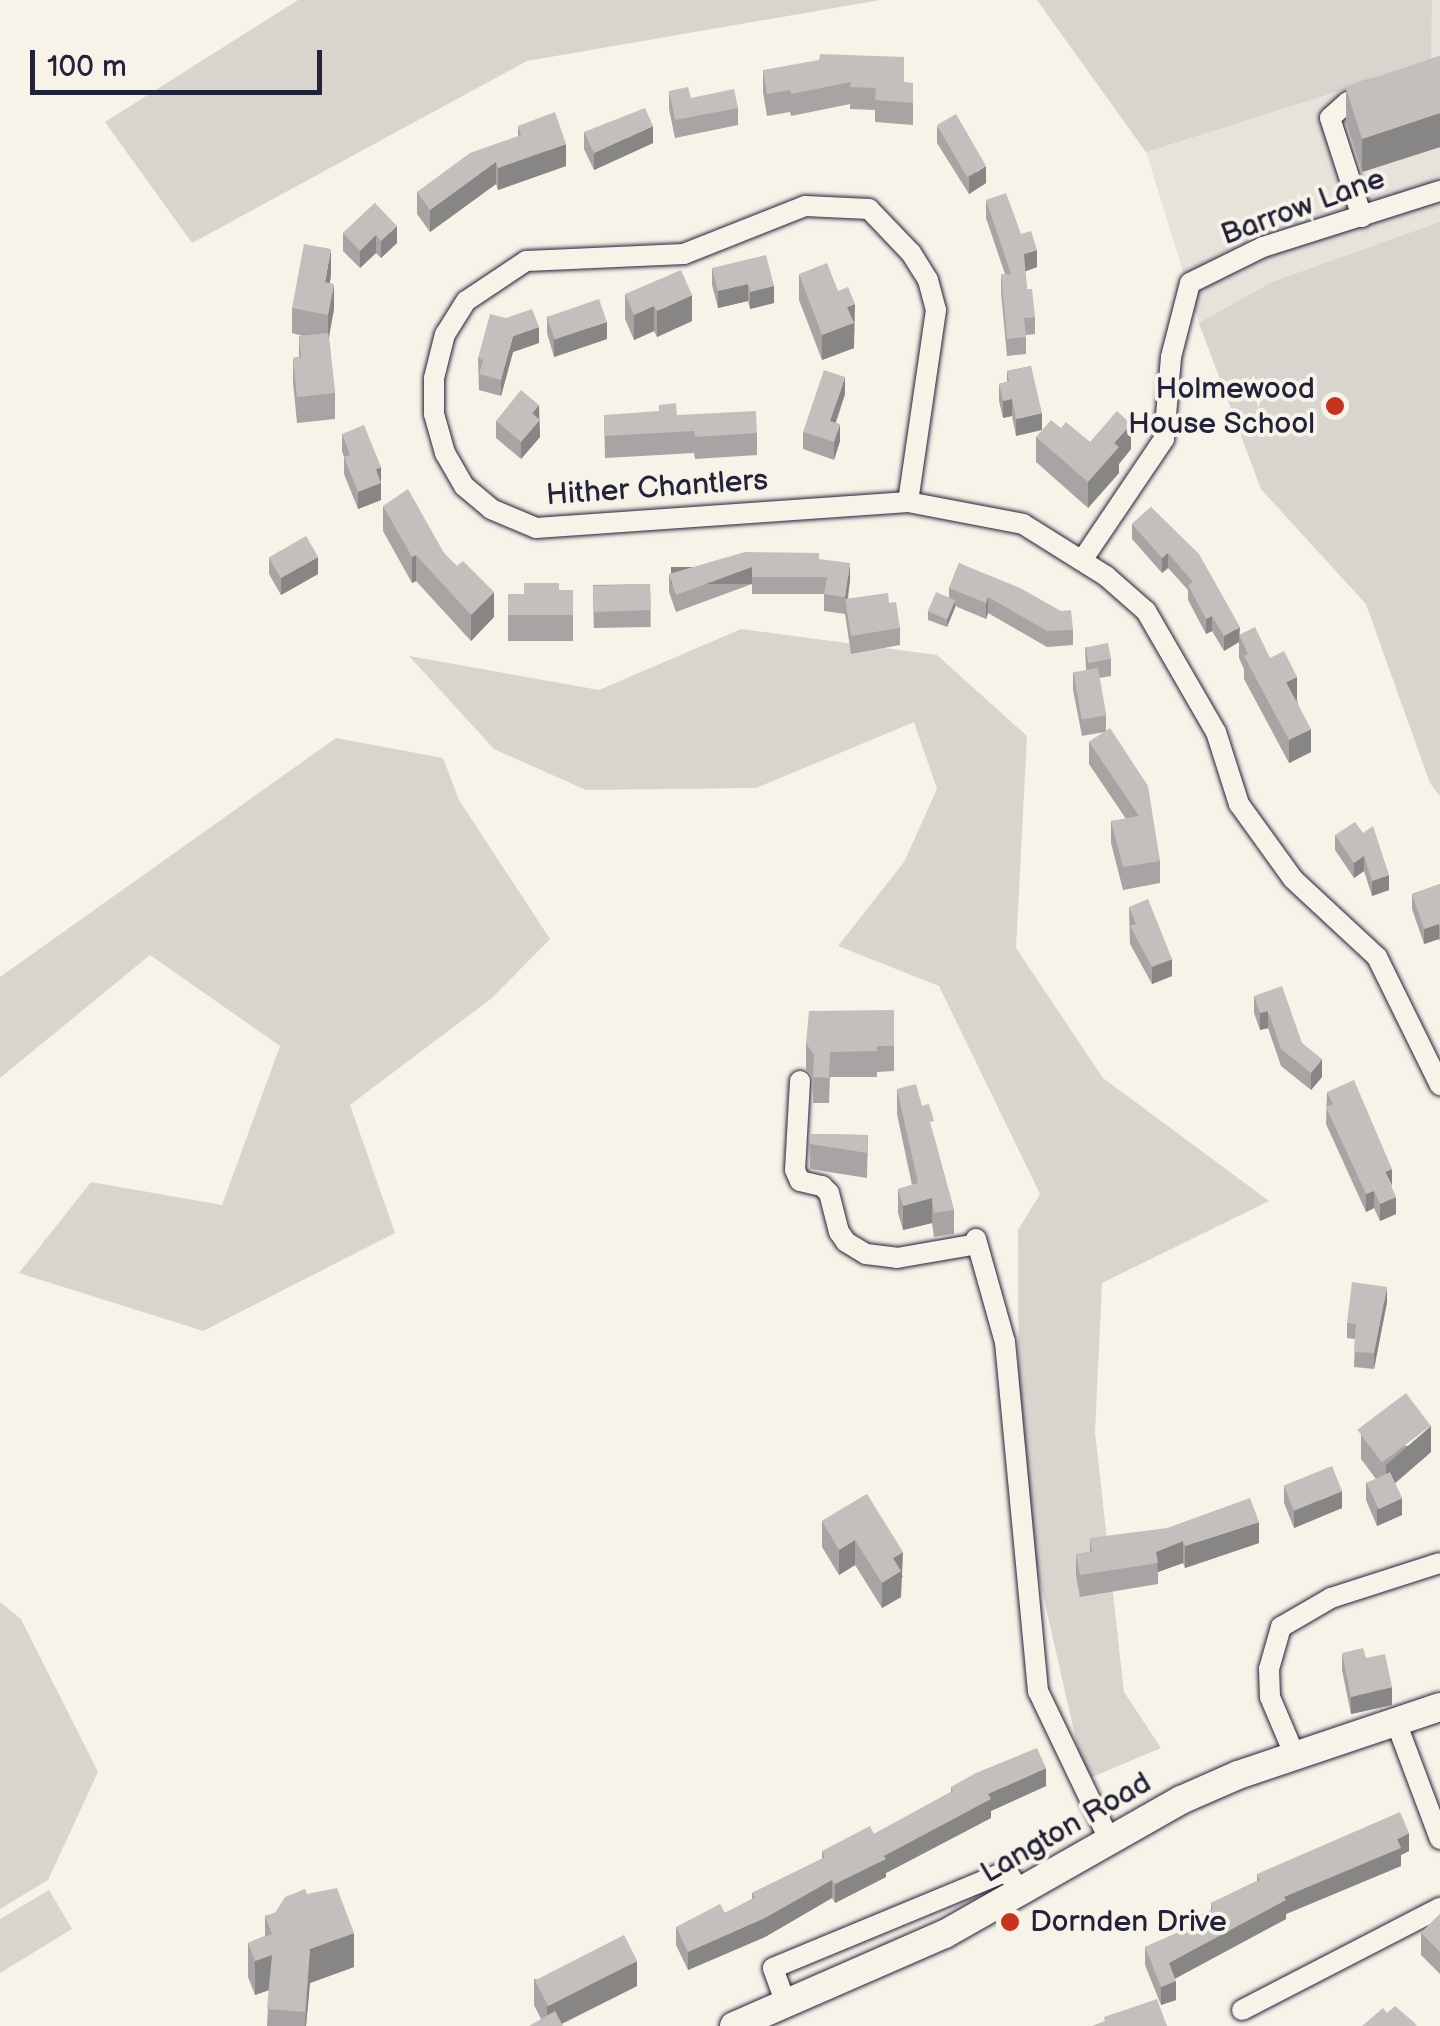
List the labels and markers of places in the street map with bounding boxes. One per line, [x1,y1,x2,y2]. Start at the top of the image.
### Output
place label: Holmewood House School [1127,371,1315,442]
marker: Holmewood House School [1324,395,1346,417]
place label: Dornden Drive [1030,1904,1227,1940]
marker: Dornden Drive [999,1911,1021,1933]

